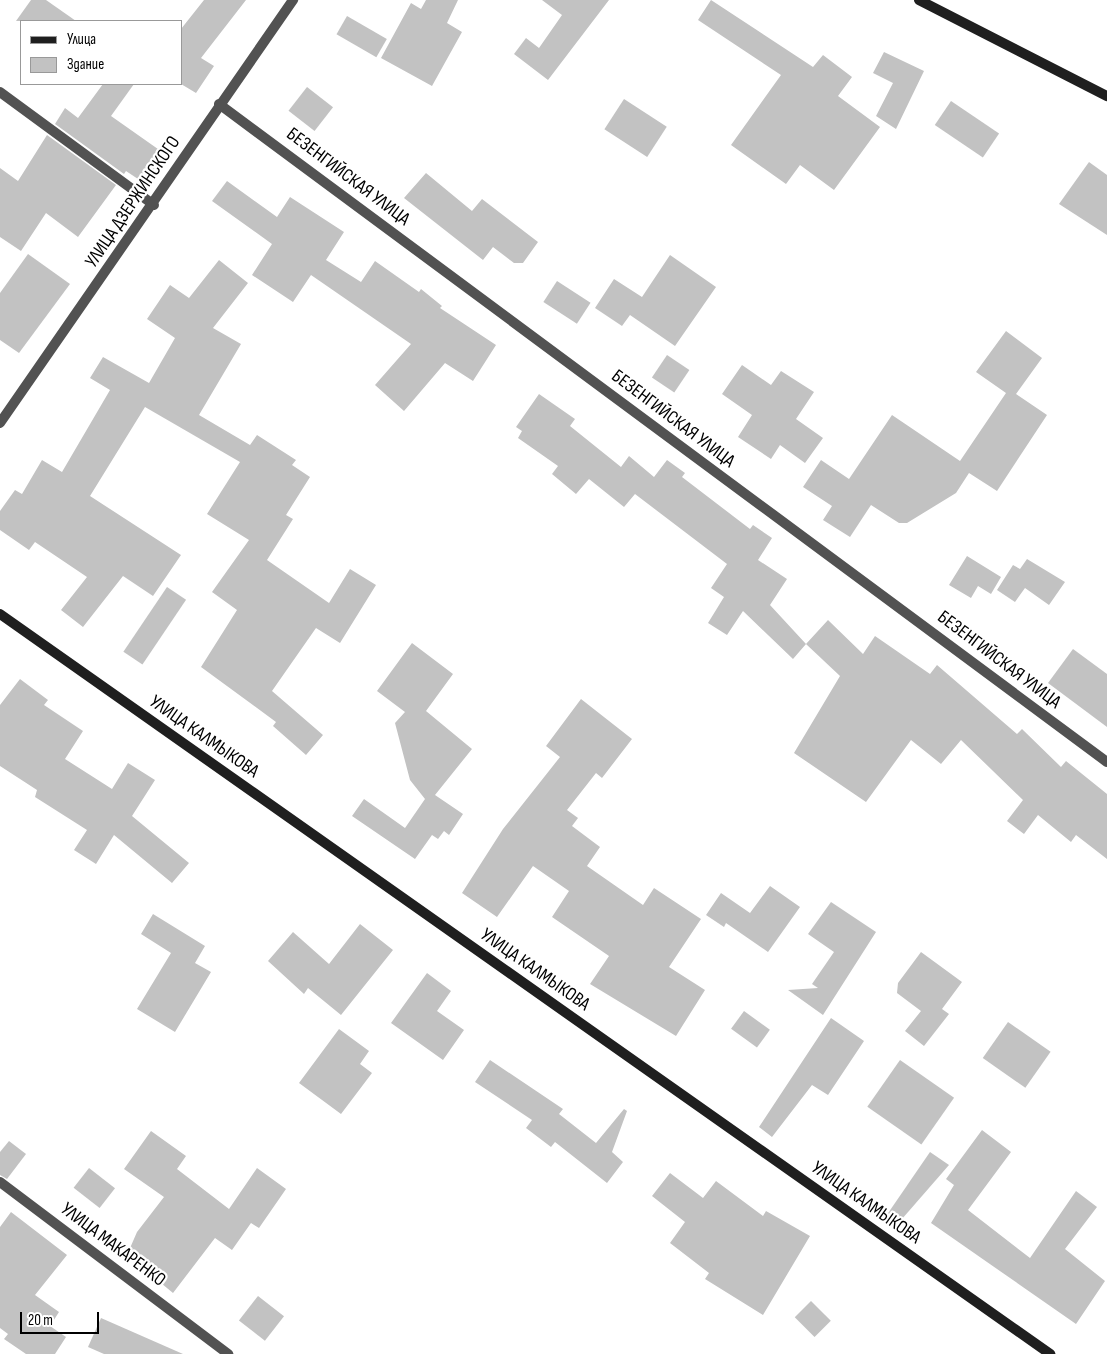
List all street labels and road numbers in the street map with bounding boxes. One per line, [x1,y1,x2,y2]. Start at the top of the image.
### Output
street label: БЕЗЕНГИЙСКАЯ УЛИЦА [282,123,414,231]
street label: УЛИЦА ДЗЕРЖИНСКОГО [81,132,185,272]
street label: БЕЗЕНГИЙСКАЯ УЛИЦА [607,365,739,473]
street label: БЕЗЕНГИЙСКАЯ УЛИЦА [933,606,1065,714]
street label: УЛИЦА КАЛМЫКОВА [145,691,263,783]
street label: УЛИЦА КАЛМЫКОВА [476,924,594,1016]
street label: УЛИЦА КАЛМЫКОВА [807,1157,925,1249]
street label: УЛИЦА МАКАРЕНКО [56,1198,170,1292]

